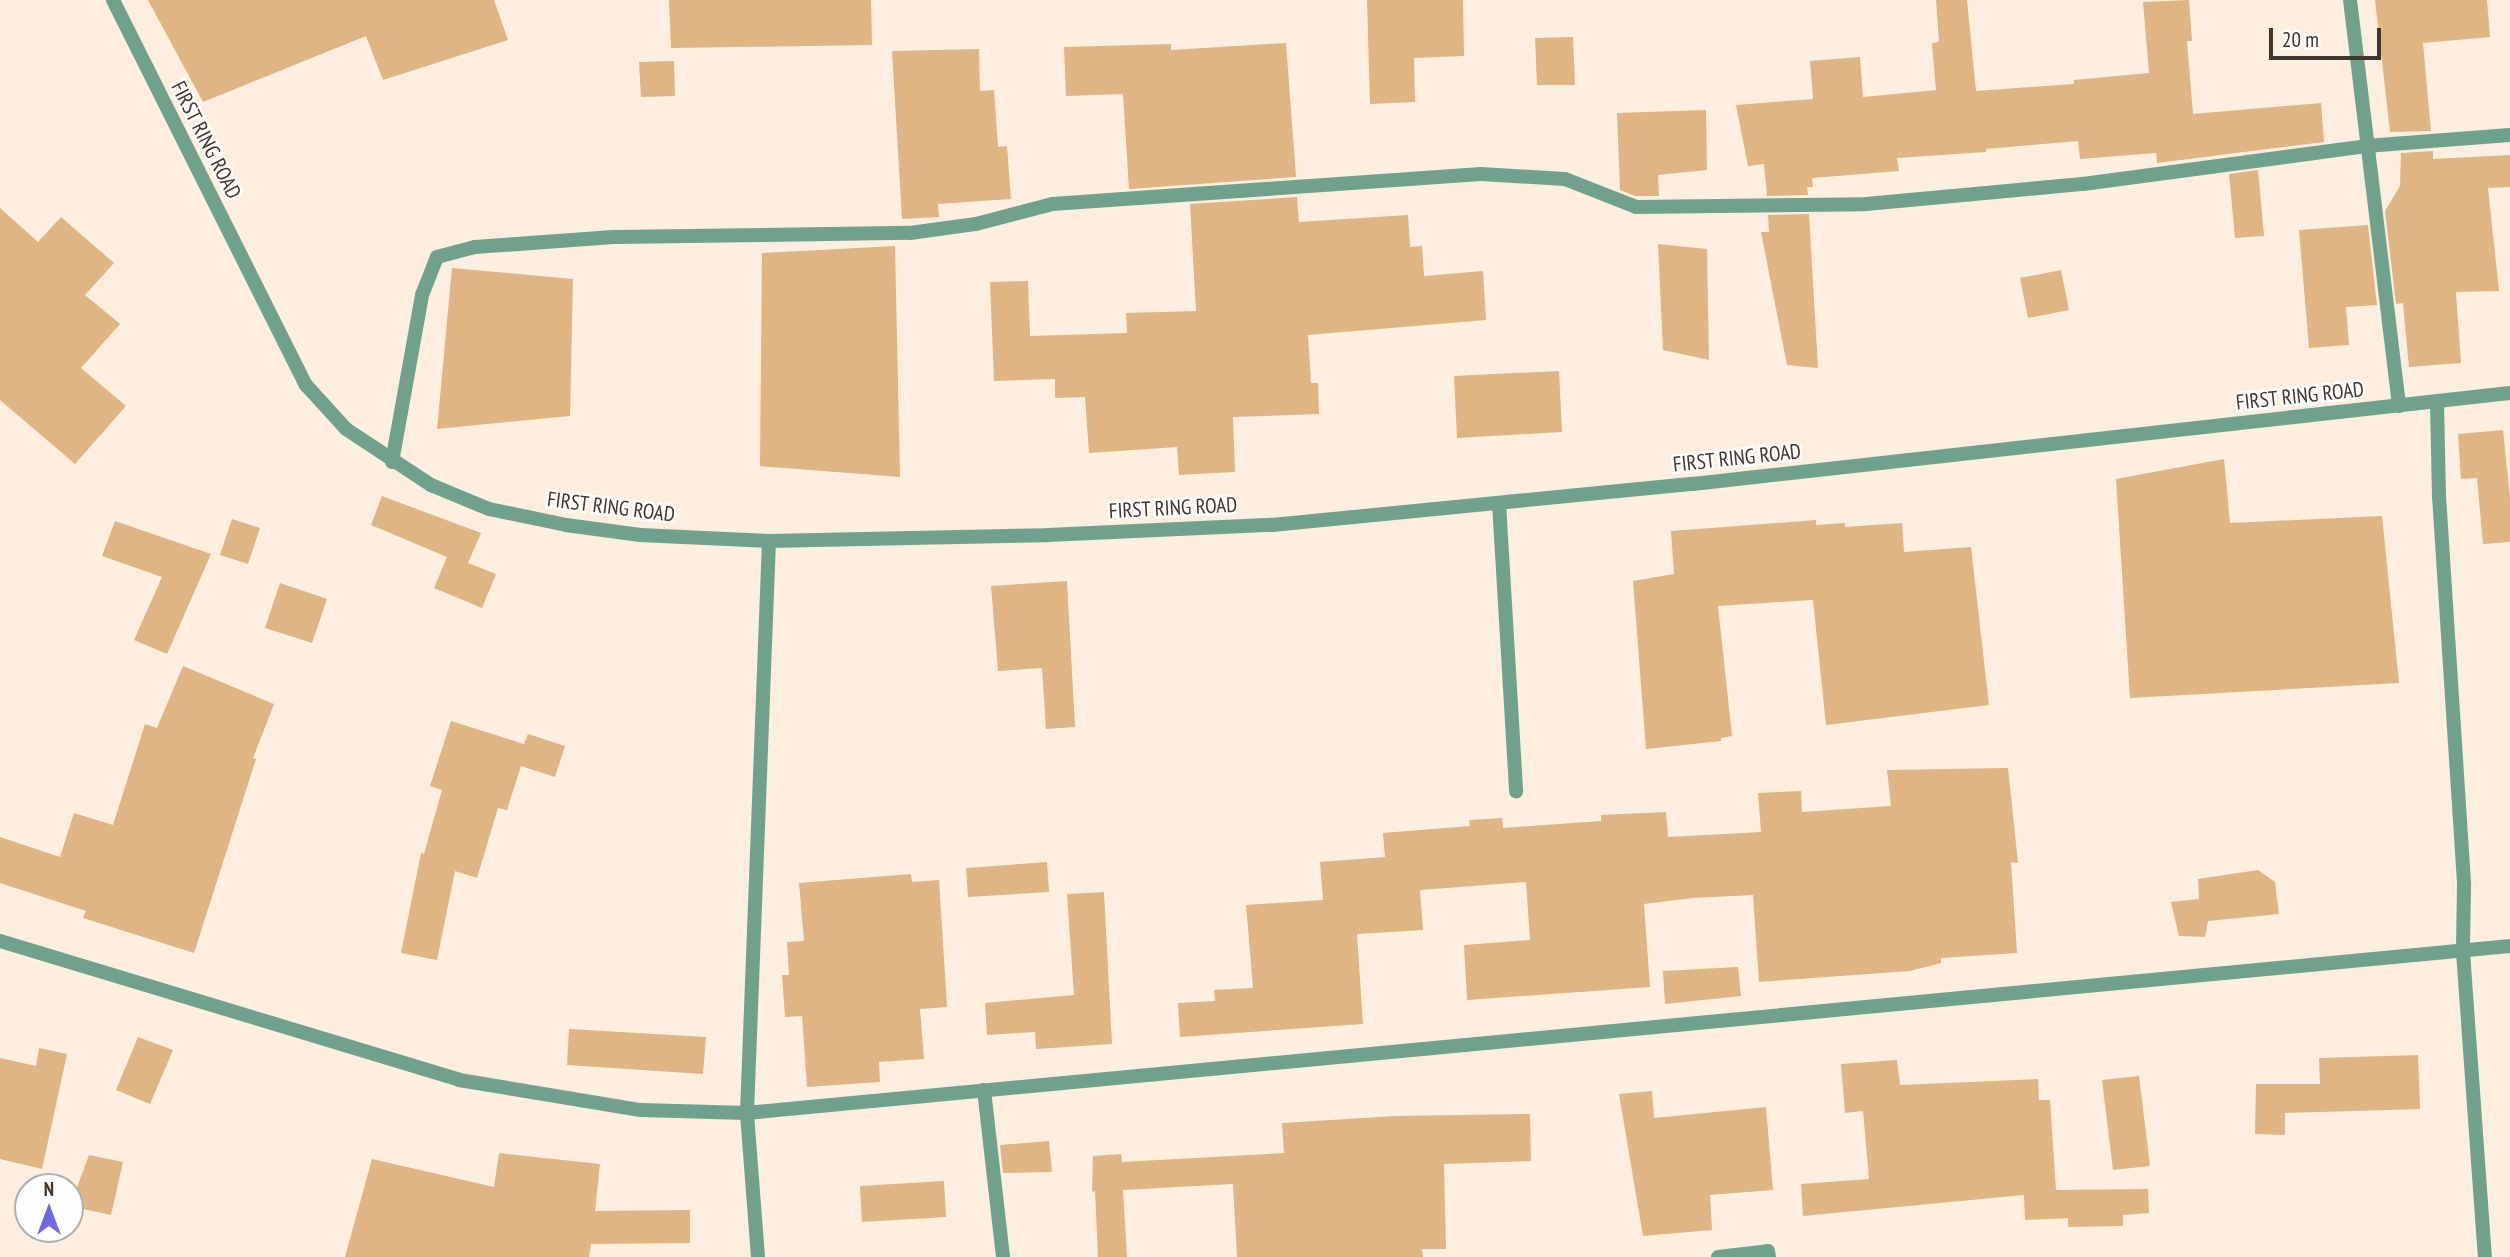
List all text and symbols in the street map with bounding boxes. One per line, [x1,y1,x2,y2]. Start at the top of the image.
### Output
scale bar [2272,14,2384,58]
text: 20 m [2282,26,2319,53]
street label: FIRST RING ROAD [165,77,247,203]
street label: FIRST RING ROAD [2235,377,2365,415]
street label: FIRST RING ROAD [1672,439,1802,477]
street label: FIRST RING ROAD [545,487,677,527]
street label: FIRST RING ROAD [1108,492,1238,524]
north arrow [14,1173,84,1243]
text: N [44,1177,54,1201]

